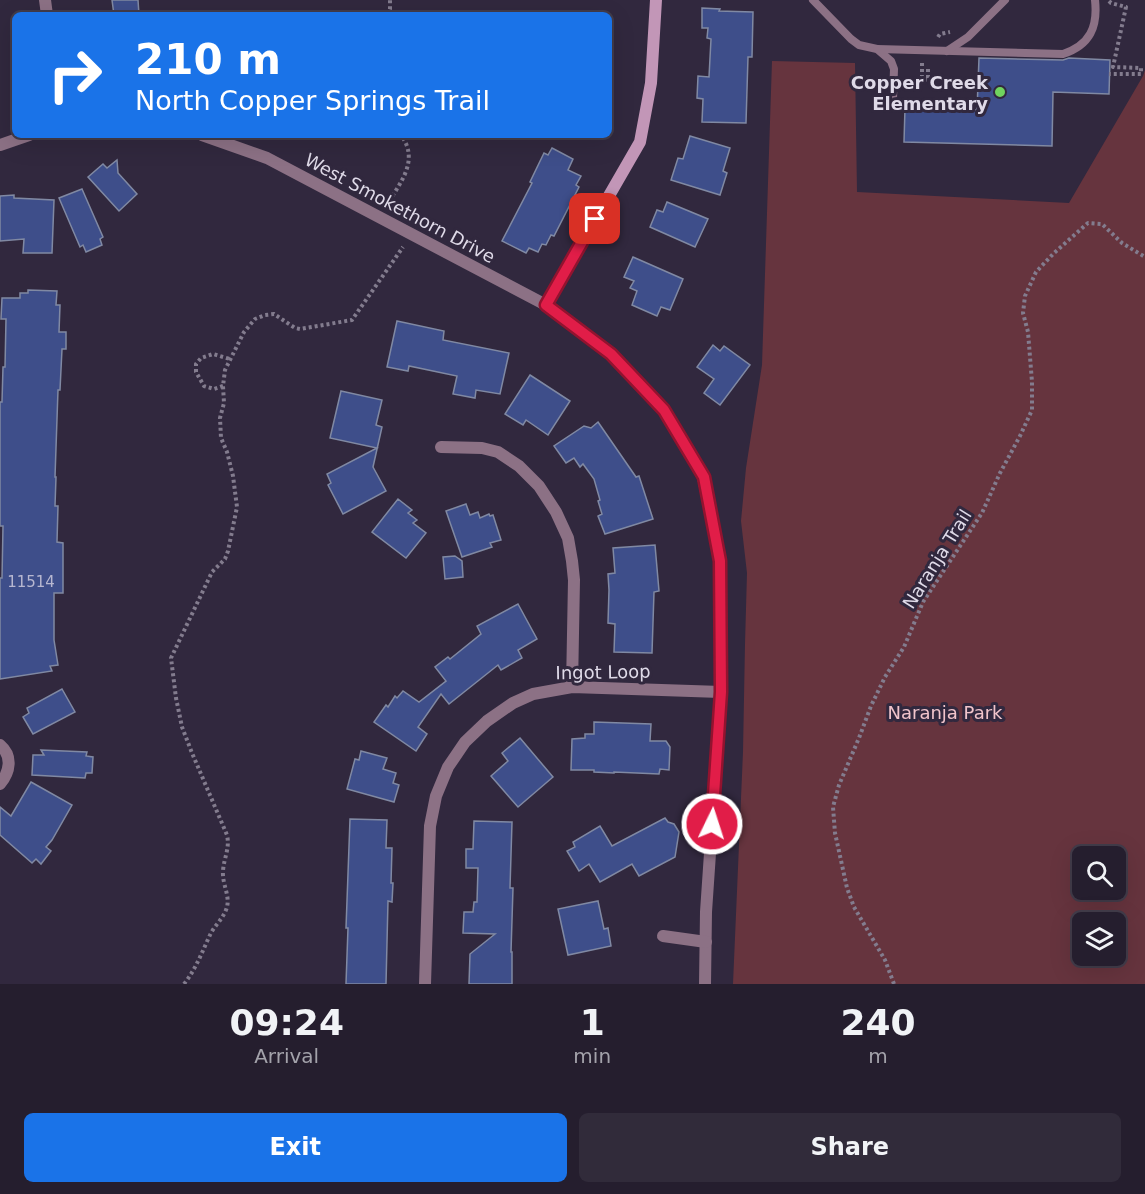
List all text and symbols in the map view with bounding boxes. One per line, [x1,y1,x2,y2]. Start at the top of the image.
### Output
text: 210 m [135,35,281,84]
icon: right [36,36,114,114]
place label: Copper Creek Elementary [851,72,989,114]
text: North Copper Springs Trail [135,85,490,116]
marker: Copper Creek Elementary [993,85,1007,99]
street label: West Smokethorn Drive [301,149,499,267]
pin [569,193,620,244]
icon: arrive [578,202,611,235]
street label: Naranja Trail [898,506,976,612]
house number: 11514 [7,573,55,591]
street label: Ingot Loop [555,661,651,683]
park label: Naranja Park [888,702,1003,723]
position arrow [680,792,744,856]
map controls [1072,846,1126,966]
button: search [1072,846,1126,900]
button: layers [1072,912,1126,966]
text: 09:24 [229,1002,344,1043]
text: 1 [580,1002,605,1043]
text: 240 [840,1002,916,1043]
text: Arrival [254,1044,319,1068]
text: min [573,1044,611,1068]
text: m [868,1044,888,1068]
button: Exit [24,1113,567,1182]
button: Share [579,1113,1121,1182]

